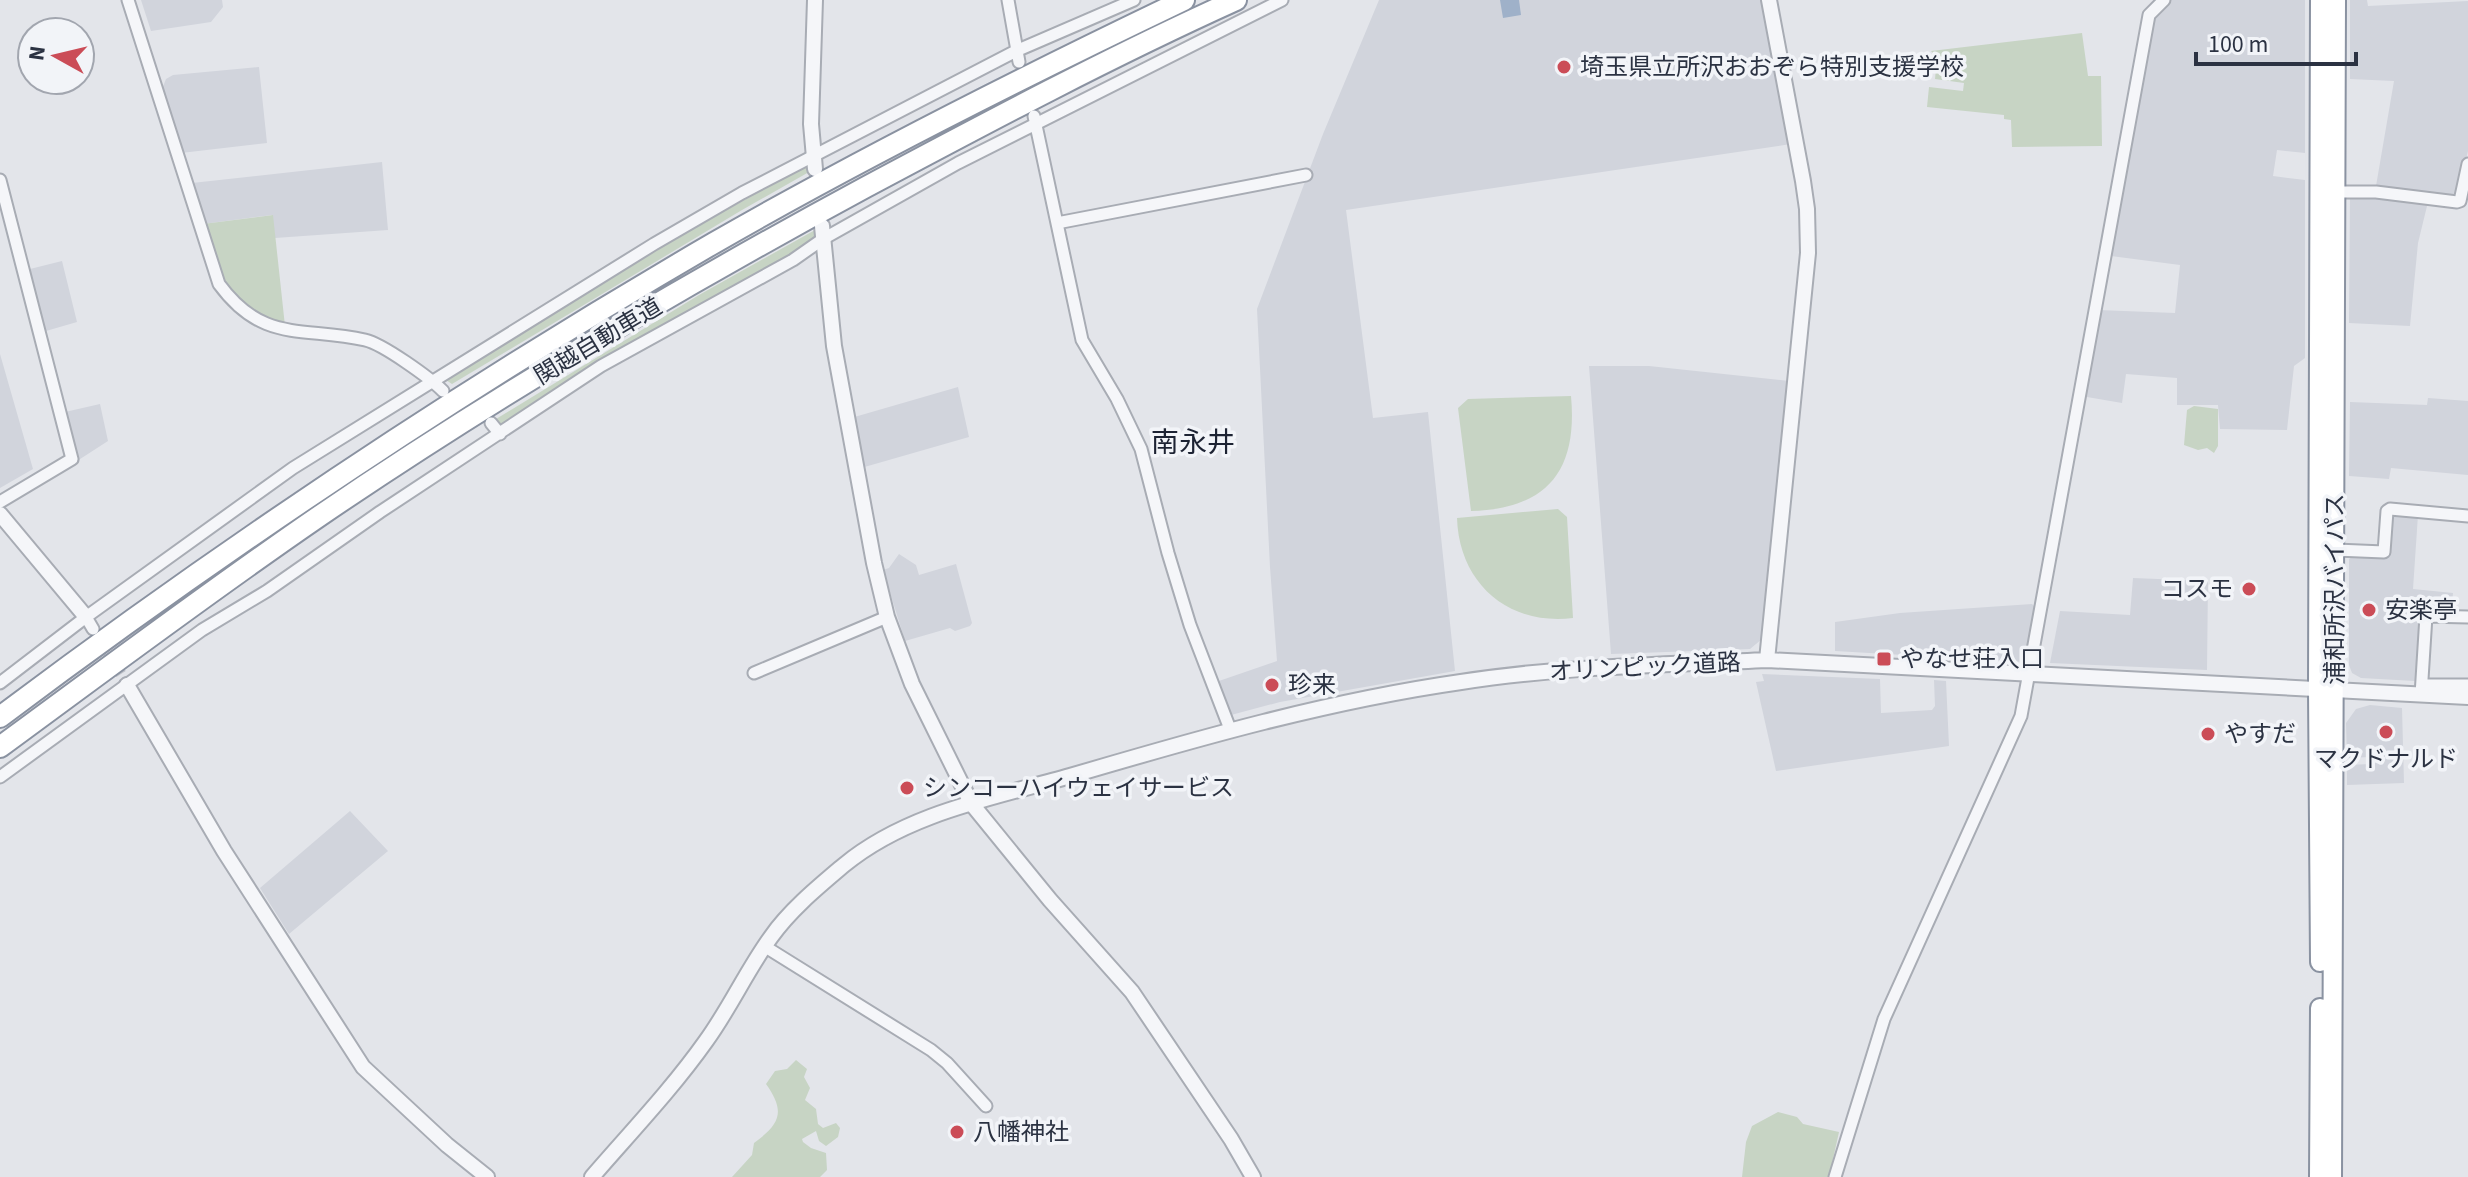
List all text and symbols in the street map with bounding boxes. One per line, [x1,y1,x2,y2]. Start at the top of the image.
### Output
north arrow [16,16,96,96]
scale bar [2196,16,2356,66]
text: 100 m [2208,27,2268,62]
text: N [20,44,54,63]
place label: 埼玉県立所沢おおぞら特別支援学校 [1580,50,1964,85]
marker: 埼玉県立所沢おおぞら特別支援学校 [1555,58,1573,76]
street label: 関越自動車道 [528,289,669,394]
district label: 南永井 [1151,423,1235,463]
street label: 浦和所沢バイパス [2318,493,2353,685]
place label: コスモ [2161,572,2233,607]
marker: コスモ [2240,580,2258,598]
place label: 安楽亭 [2385,593,2457,628]
marker: 安楽亭 [2360,601,2378,619]
place label: やなせ荘入口 [1900,642,2044,677]
street label: オリンピック道路 [1548,645,1742,690]
marker: やなせ荘入口 [1875,650,1893,668]
place label: 珍来 [1288,668,1336,703]
marker: 珍来 [1263,676,1281,694]
place label: やすだ [2224,717,2296,752]
marker: マクドナルド [2377,723,2395,741]
marker: やすだ [2199,725,2217,743]
place label: マクドナルド [2314,742,2458,777]
place label: シンコーハイウェイサービス [923,771,1234,806]
marker: シンコーハイウェイサービス [898,779,916,797]
place label: 八幡神社 [973,1115,1069,1150]
marker: 八幡神社 [948,1123,966,1141]

